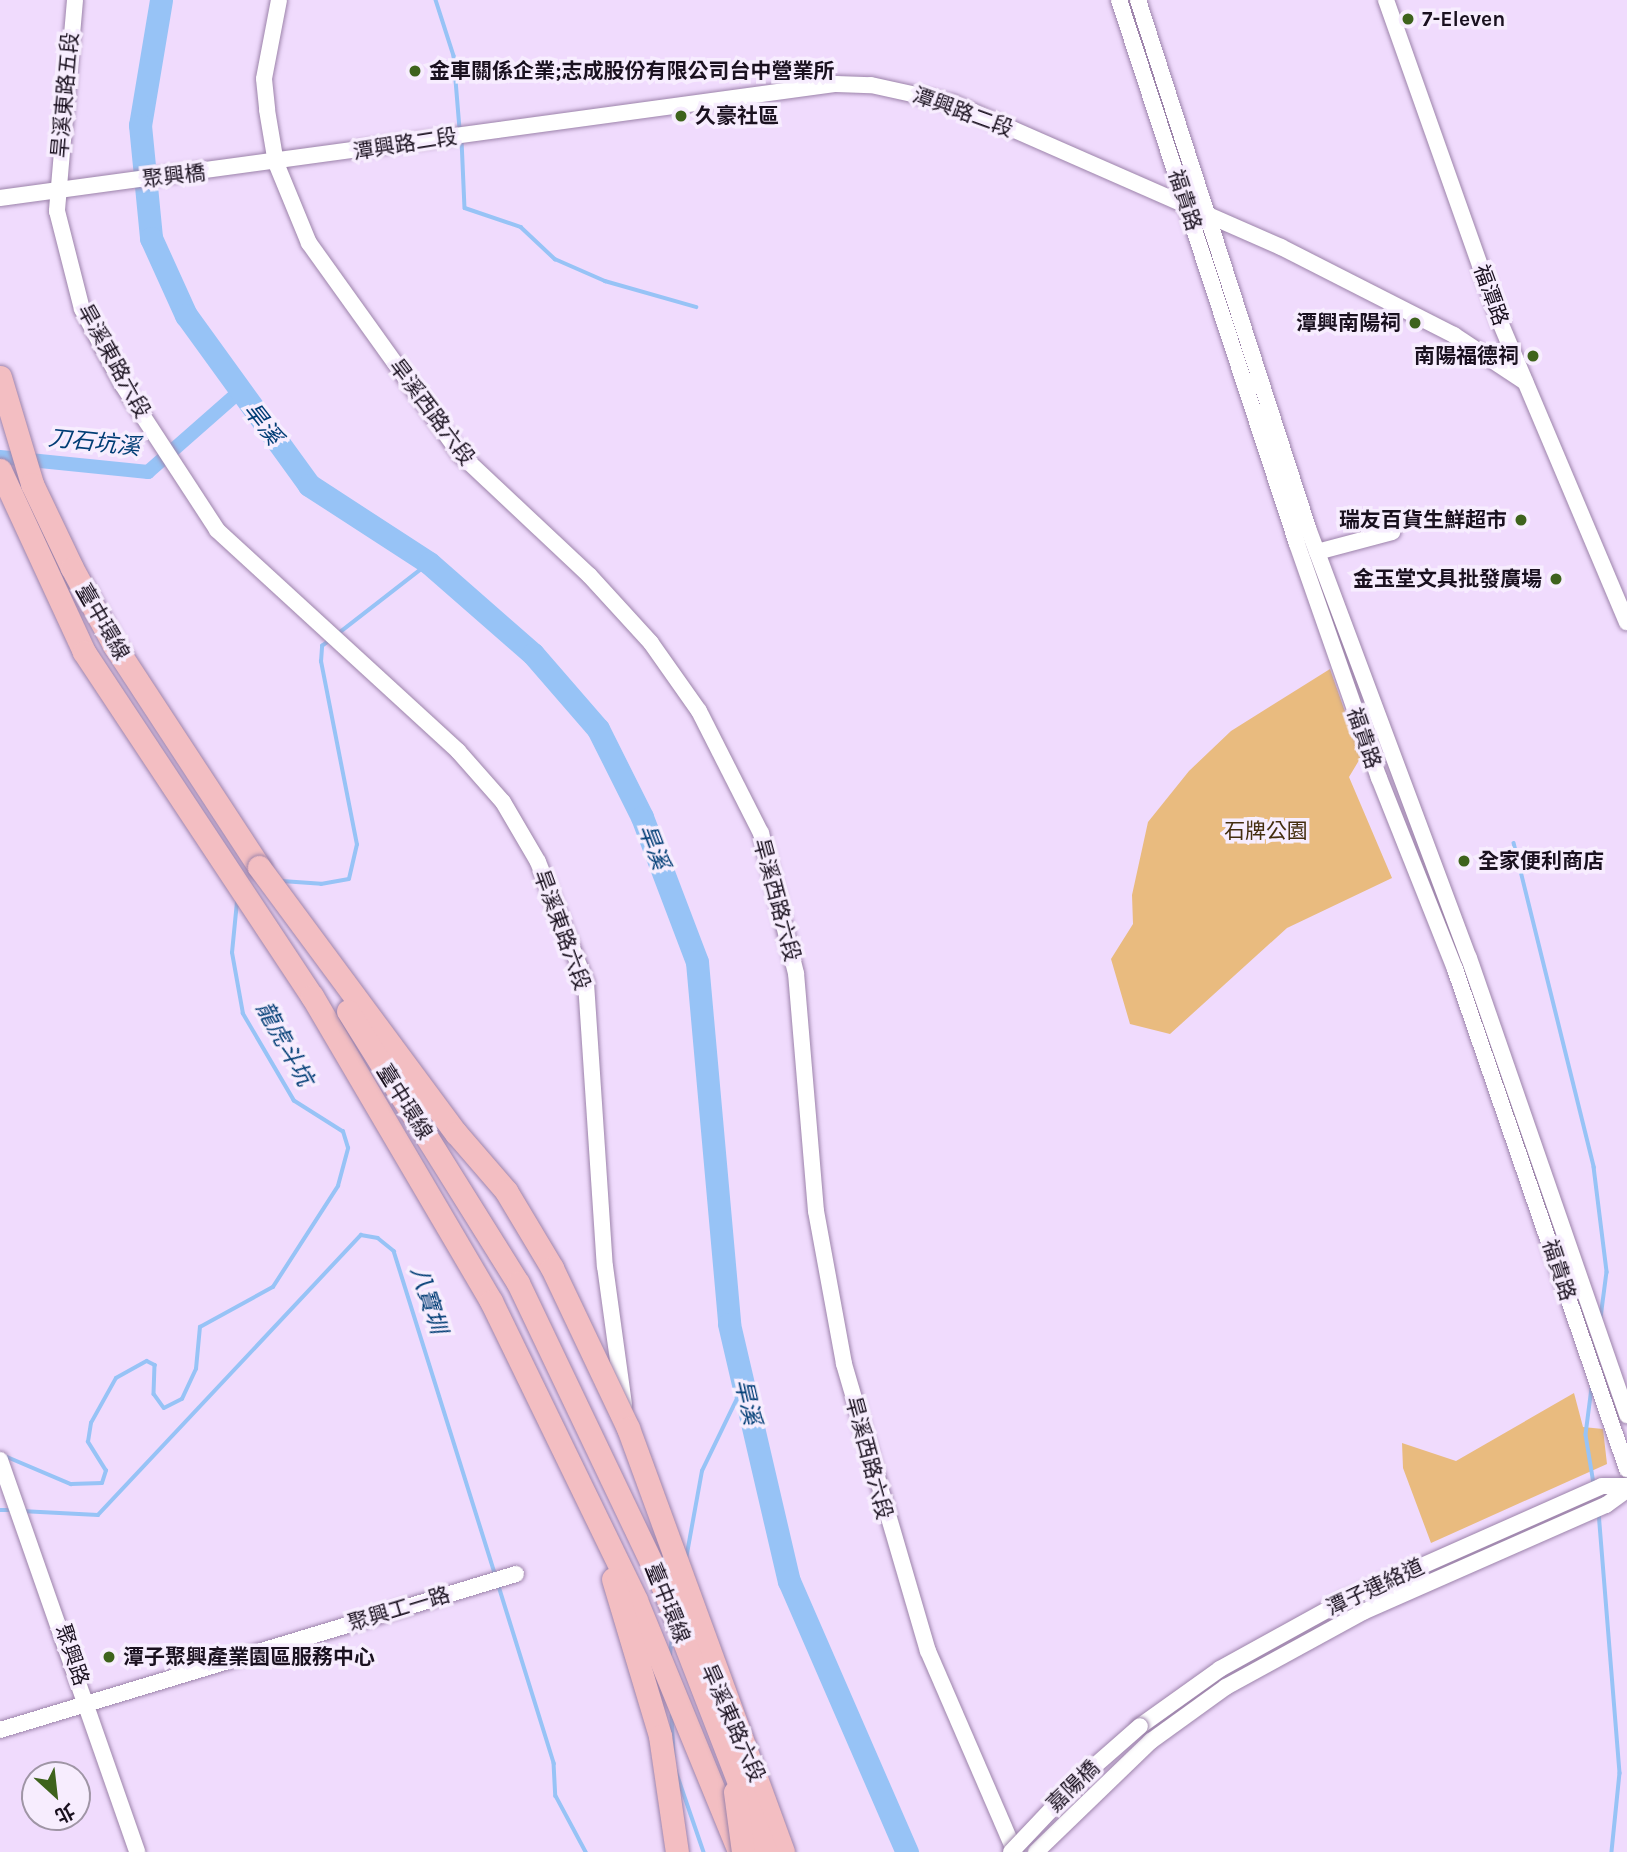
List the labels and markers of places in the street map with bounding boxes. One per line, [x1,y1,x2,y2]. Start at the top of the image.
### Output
place label: 7-Eleven [1422,6,1505,32]
marker: 7-Eleven [1400,11,1416,27]
place label: 金車關係企業;志成股份有限公司台中營業所 [429,58,834,84]
marker: 金車關係企業;志成股份有限公司台中營業所 [407,63,423,79]
place label: 久豪社區 [695,103,779,129]
marker: 久豪社區 [673,108,689,124]
place label: 潭興南陽祠 [1296,310,1401,336]
marker: 潭興南陽祠 [1407,315,1423,331]
place label: 南陽福德祠 [1414,343,1519,369]
marker: 南陽福德祠 [1525,348,1541,364]
place label: 瑞友百貨生鮮超市 [1339,507,1507,533]
marker: 瑞友百貨生鮮超市 [1513,512,1529,528]
place label: 金玉堂文具批發廣場 [1353,566,1542,592]
marker: 金玉堂文具批發廣場 [1548,571,1564,587]
place label: 全家便利商店 [1478,848,1604,874]
marker: 全家便利商店 [1456,853,1472,869]
place label: 潭子聚興產業園區服務中心 [123,1644,375,1670]
marker: 潭子聚興產業園區服務中心 [101,1649,117,1665]

